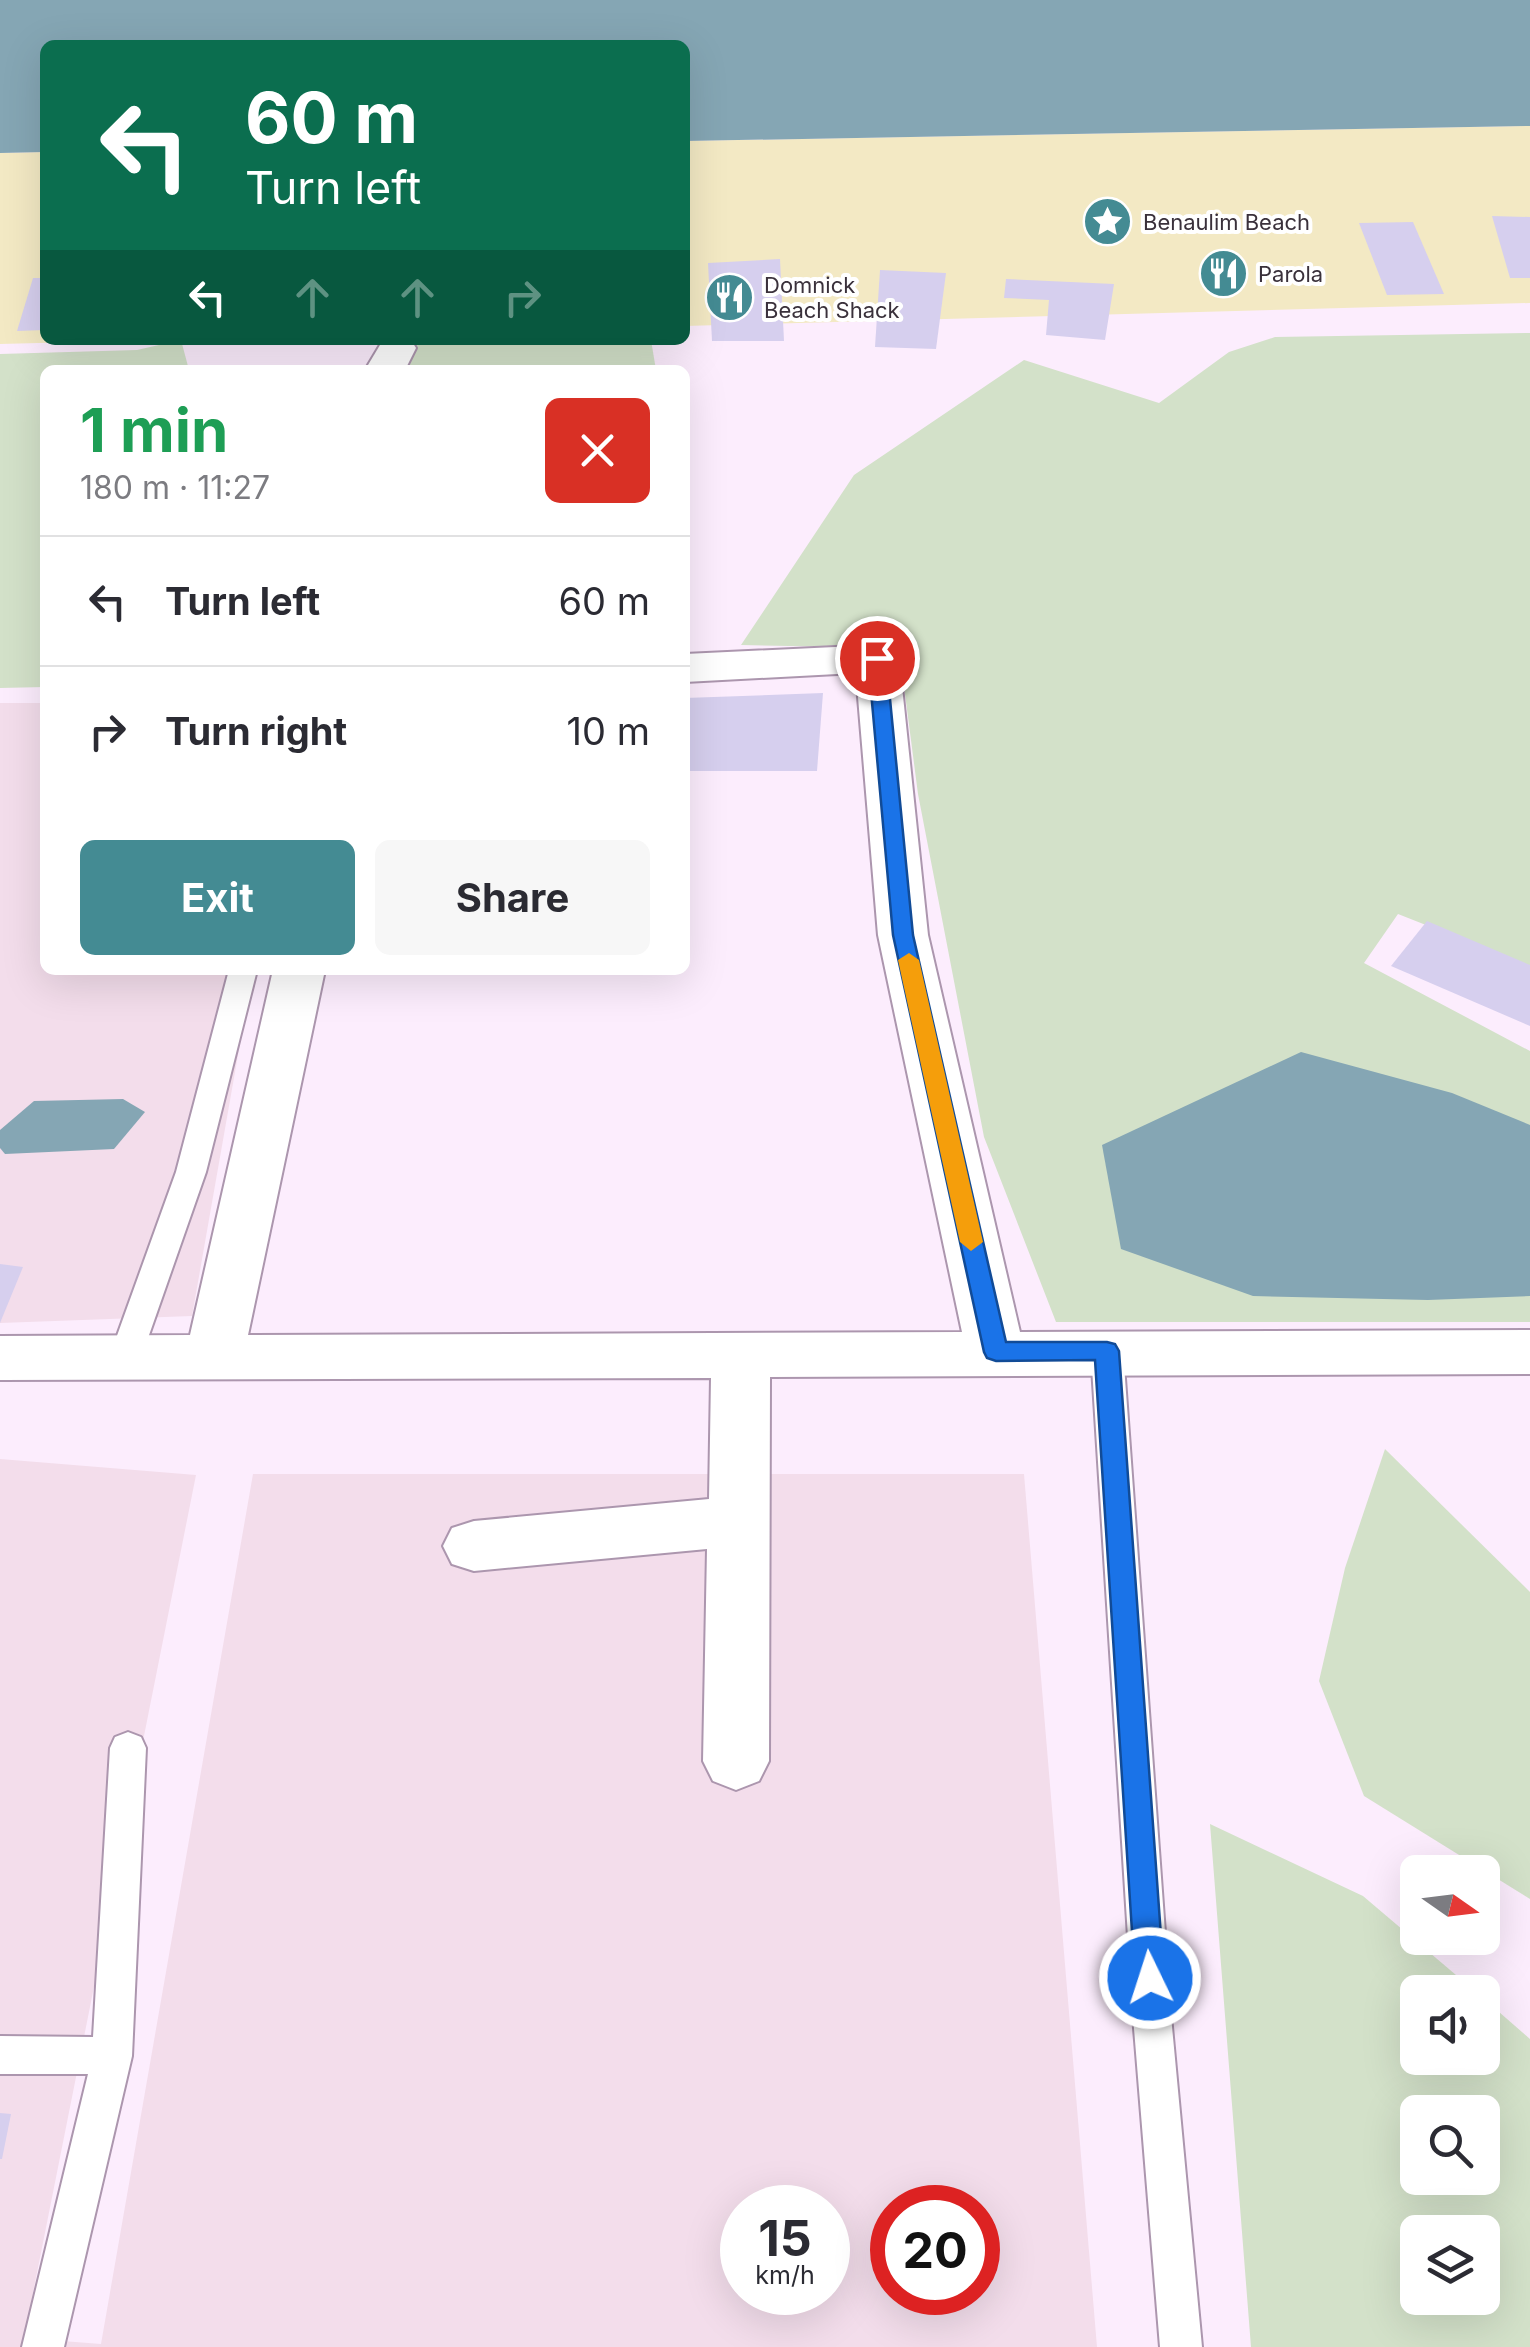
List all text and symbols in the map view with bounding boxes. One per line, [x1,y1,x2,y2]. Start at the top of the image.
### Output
text: 60 m [245,75,418,160]
icon: left [80,80,210,210]
text: Turn left [245,160,421,215]
place icon: Benaulim Beach [1082,196,1134,248]
place label: Benaulim Beach [1143,209,1310,235]
restaurant icon: Parola [1197,248,1249,300]
place label: Parola [1258,261,1323,287]
icon: left [180,270,235,325]
icon: ahead [285,270,340,325]
icon: ahead [390,270,445,325]
icon: right [495,270,550,325]
restaurant icon: Domnick Beach Shack [703,272,755,324]
place label: Domnick Beach Shack [764,272,900,323]
text: 1 min [80,394,228,466]
button: close [545,398,650,503]
text: 180 m · 11:27 [80,468,270,507]
icon: left [80,574,135,629]
text: Turn left [165,578,320,624]
text: 60 m [558,578,650,624]
pin [835,616,920,701]
icon: arrive [850,631,905,686]
icon: right [80,704,135,759]
text: Turn right [165,708,347,754]
text: 10 m [567,708,650,754]
button: Exit [80,840,355,955]
button: Share [375,840,650,955]
north arrow [1400,1855,1500,1955]
map controls [1400,1855,1500,2315]
position arrow [1098,1926,1202,2030]
button: sound [1400,1975,1500,2075]
button: search [1400,2095,1500,2195]
speed limit sign: 20 [870,2185,1000,2315]
text: 15 [758,2208,812,2268]
button: layers [1400,2215,1500,2315]
text: km/h [755,2260,815,2290]

